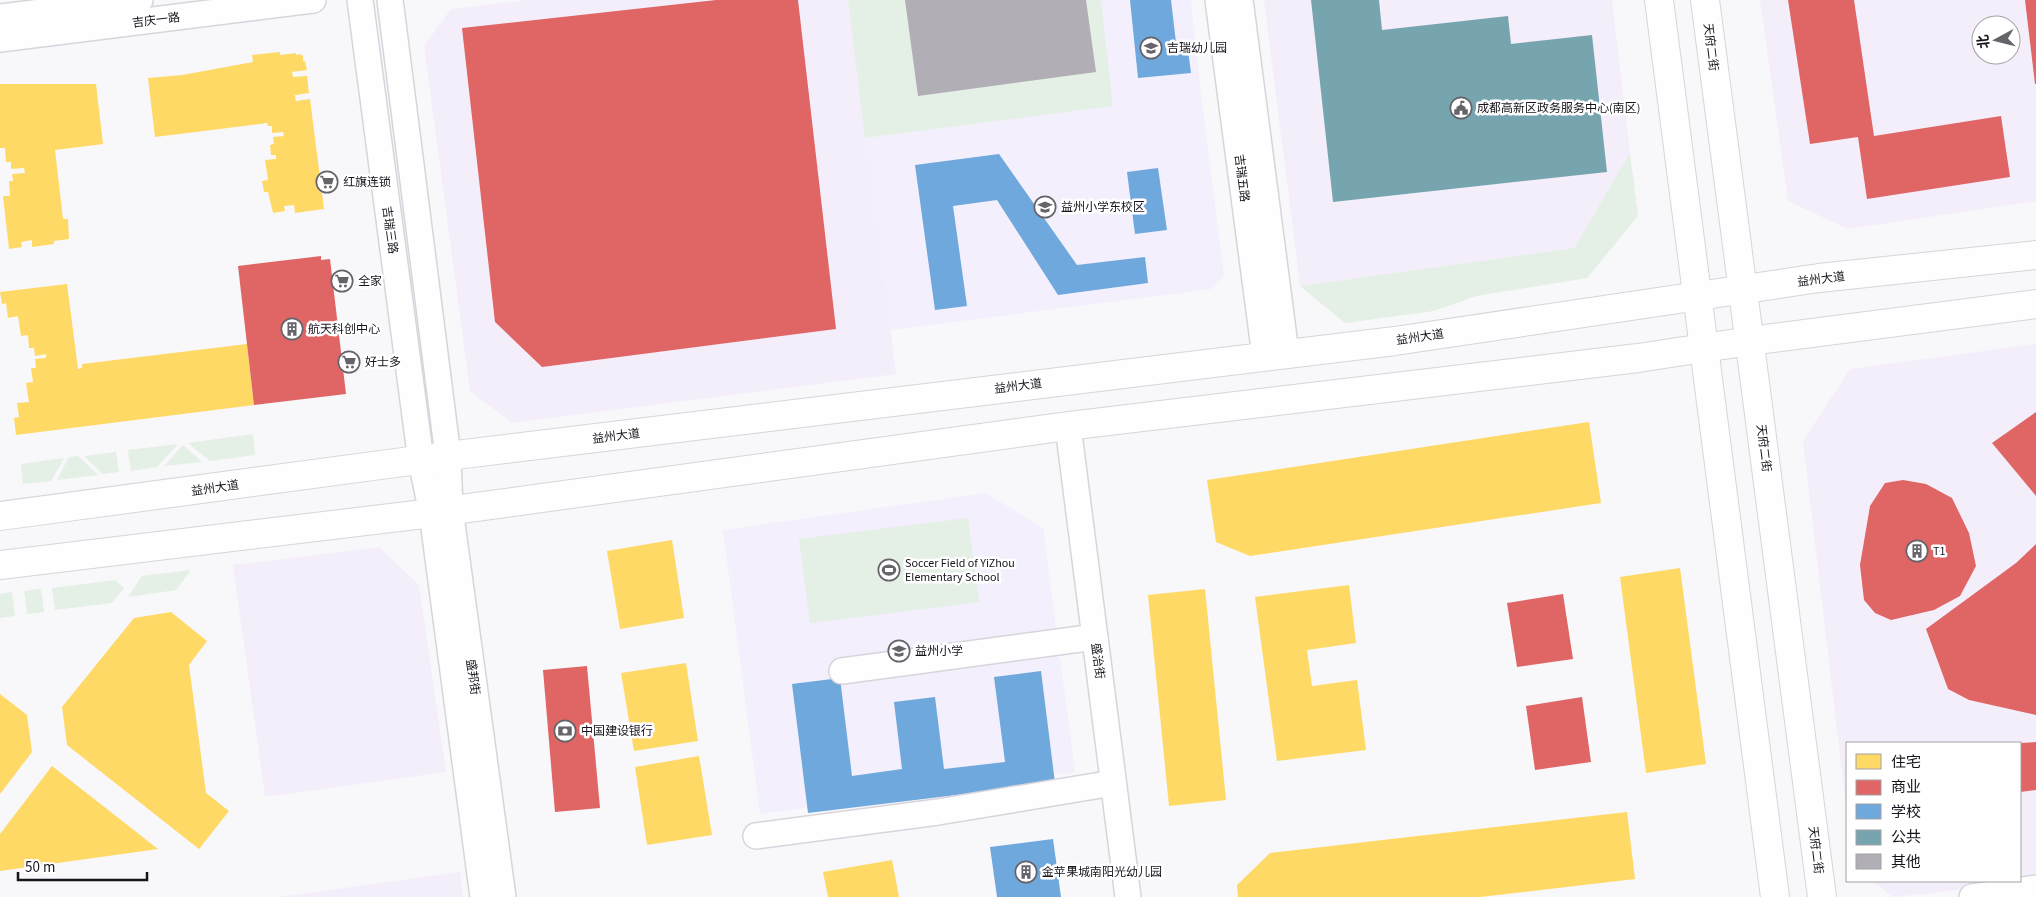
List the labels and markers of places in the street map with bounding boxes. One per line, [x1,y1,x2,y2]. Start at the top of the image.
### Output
school or university icon: 吉瑞幼儿园 [1139,36,1163,60]
place label: 吉瑞幼儿园 [1167,40,1227,57]
public building icon: 成都高新区政务服务中心(南区) [1449,96,1473,120]
place label: 成都高新区政务服务中心(南区) [1477,100,1640,117]
supermarket icon: 红旗连锁 [315,170,339,194]
place label: 红旗连锁 [343,174,391,191]
school or university icon: 益州小学东校区 [1033,195,1057,219]
place label: 益州小学东校区 [1061,199,1145,216]
supermarket icon: 全家 [330,269,354,293]
place label: 全家 [358,273,382,290]
building icon: 航天科创中心 [280,317,304,341]
place label: 航天科创中心 [308,321,380,338]
supermarket icon: 好士多 [337,350,361,374]
place label: 好士多 [365,354,401,371]
building icon: T1 [1905,539,1929,563]
place label: T1 [1933,543,1945,560]
place label: Soccer Field of YiZhou Elementary School [905,555,1015,586]
sports icon: Soccer Field of YiZhou Elementary School [877,558,901,582]
school or university icon: 益州小学 [887,639,911,663]
place label: 益州小学 [915,643,963,660]
bank icon: 中国建设银行 [553,719,577,743]
place label: 中国建设银行 [581,723,653,740]
building icon: 金苹果城南阳光幼儿园 [1014,860,1038,884]
place label: 金苹果城南阳光幼儿园 [1042,864,1162,881]

